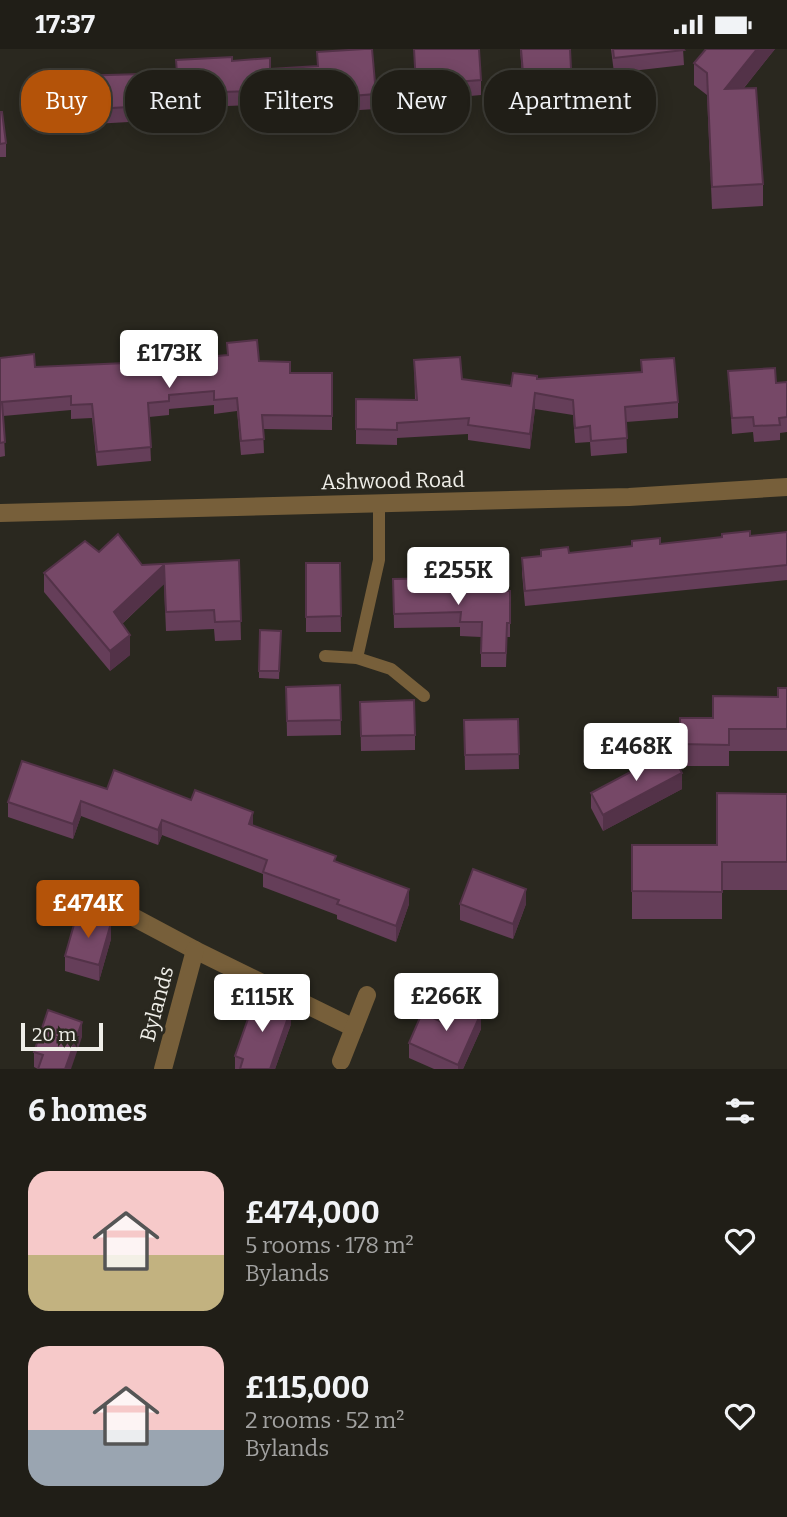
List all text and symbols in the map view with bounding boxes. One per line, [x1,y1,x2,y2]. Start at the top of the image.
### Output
text: 17:37 [35,9,95,40]
chip: Buy [21,70,111,133]
chip: Rent [125,70,226,133]
chip: Filters [240,70,358,133]
chip: New [372,70,470,133]
chip: Apartment [484,70,656,133]
pin: £173K [120,331,218,390]
text: £173K [136,339,202,367]
street label: Ashwood Road [321,467,465,495]
pin: £255K [409,547,507,607]
text: £255K [423,556,493,584]
pin: £468K [587,723,685,783]
text: £468K [600,732,672,760]
pin: £474K [39,881,137,940]
text: £474K [52,889,124,917]
street label: Bylands [134,963,180,1045]
pin: £266K [397,974,495,1033]
pin: £115K [213,975,311,1034]
text: £266K [410,982,482,1010]
text: £115K [230,983,294,1011]
scale bar [21,1020,103,1052]
text: 20 m [32,1023,76,1046]
icon: filters [721,1092,759,1130]
text: 6 homes [28,1093,147,1129]
text: £474,000 [245,1195,380,1231]
icon: home [84,1199,168,1283]
icon: heart [721,1222,759,1260]
text: 5 rooms · 178 m² [245,1231,414,1259]
text: Bylands [245,1259,329,1287]
text: £115,000 [245,1370,370,1406]
icon: home [84,1374,168,1458]
icon: heart [721,1397,759,1435]
text: 2 rooms · 52 m² [245,1406,404,1434]
text: Bylands [245,1434,329,1462]

